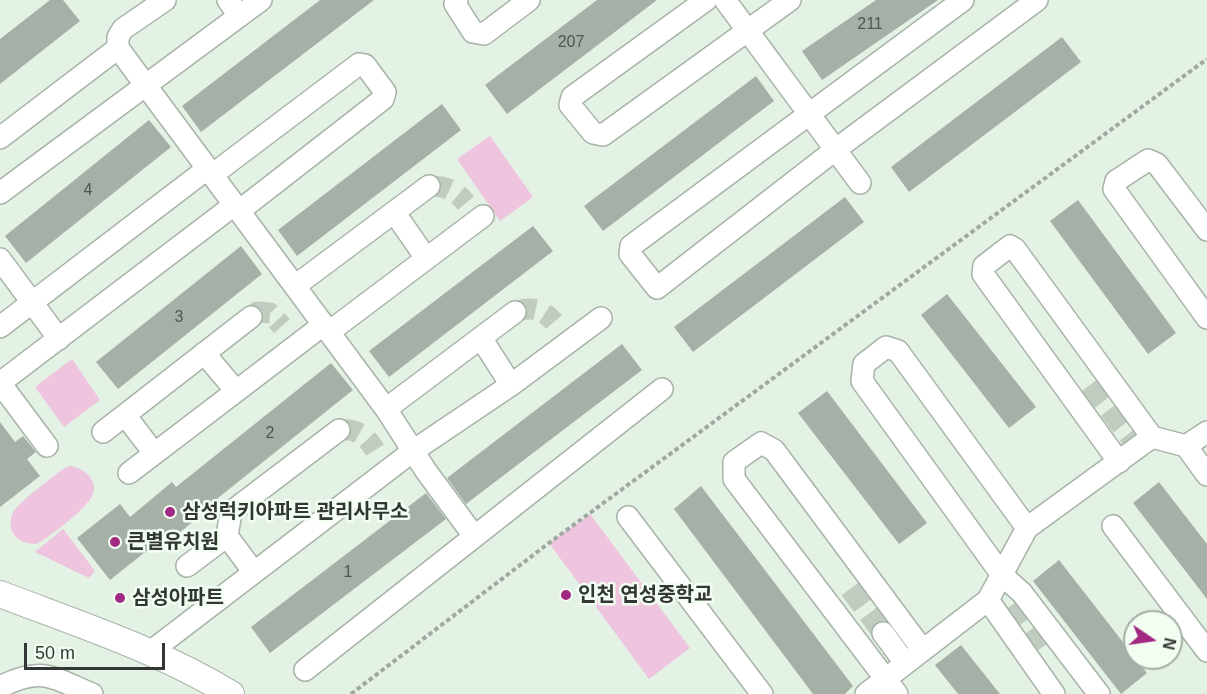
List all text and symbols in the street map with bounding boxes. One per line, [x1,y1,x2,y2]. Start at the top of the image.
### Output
house number: 211 [857,15,883,35]
house number: 207 [558,33,584,53]
house number: 4 [84,181,92,201]
house number: 3 [175,308,183,328]
house number: 2 [266,424,274,444]
place label: 삼성럭키아파트 관리사무소 [182,500,408,524]
marker: 삼성럭키아파트 관리사무소 [163,505,177,519]
place label: 큰별유치원 [127,530,219,554]
marker: 큰별유치원 [108,535,122,549]
house number: 1 [344,563,352,583]
place label: 인천 연성중학교 [578,583,712,607]
place label: 삼성아파트 [132,586,224,610]
marker: 인천 연성중학교 [559,588,573,602]
marker: 삼성아파트 [113,591,127,605]
north arrow [1123,610,1183,670]
scale bar [27,631,168,669]
text: N [1159,636,1179,651]
text: 50 m [35,643,75,663]

